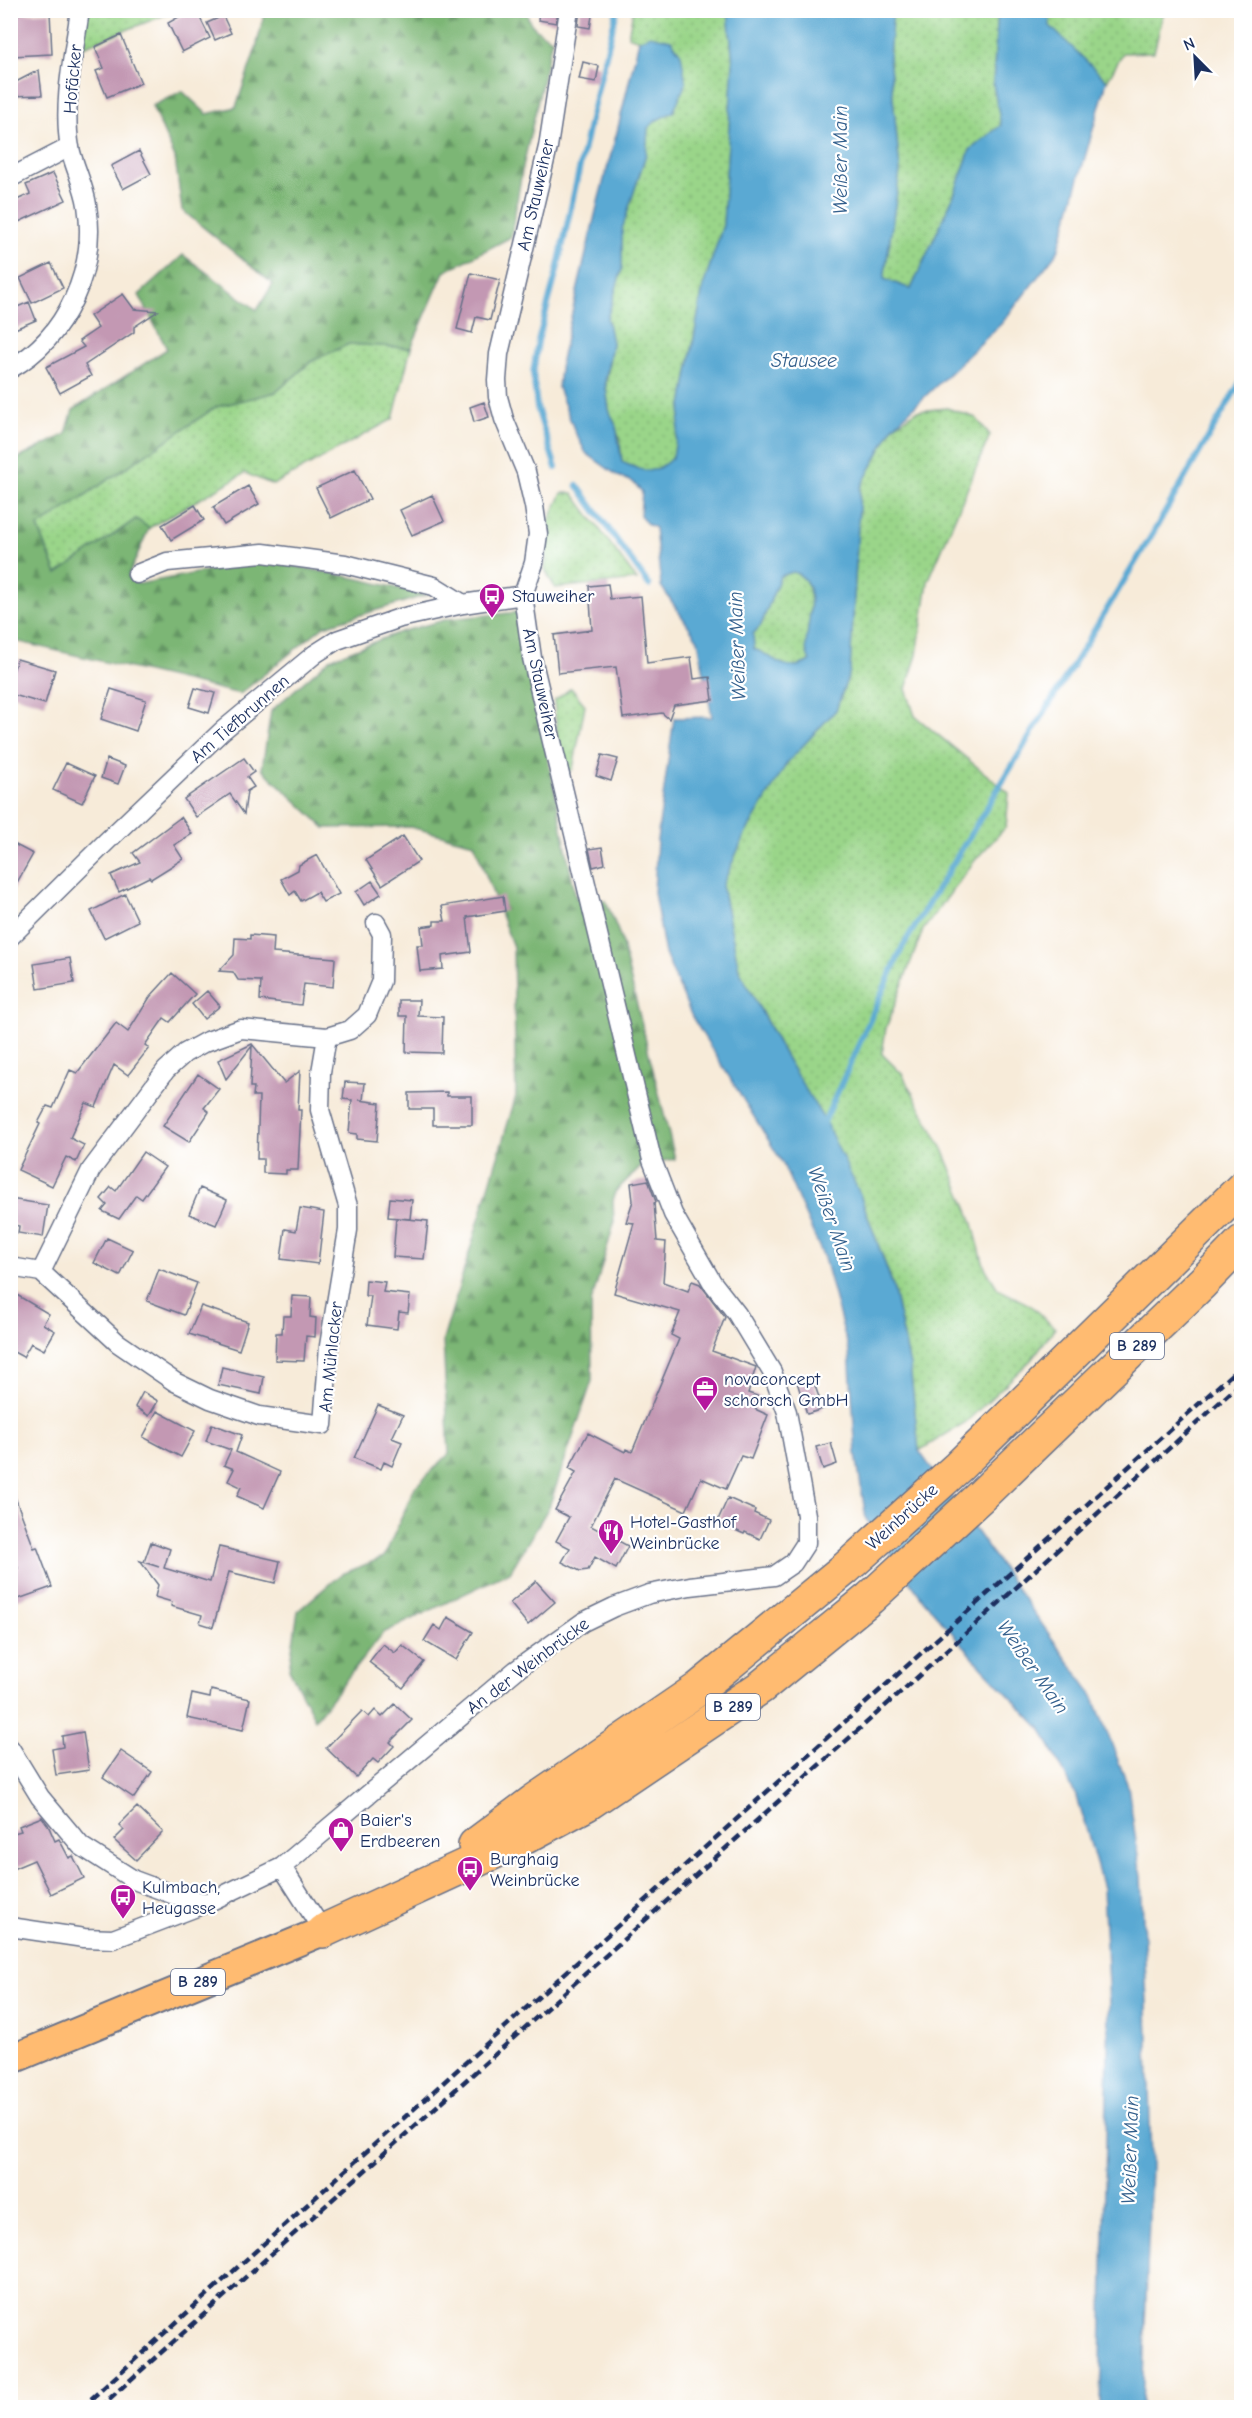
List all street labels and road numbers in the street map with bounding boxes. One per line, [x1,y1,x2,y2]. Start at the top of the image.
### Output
street label: Hofäcker [60,43,87,115]
street label: Am Stauweiher [513,136,559,253]
street label: Am Stauweiher [518,626,562,743]
street label: Am Tiefbrunnen [186,670,294,768]
street label: Am Mühlacker [315,1300,347,1414]
road number: B 289 [1110,1333,1164,1359]
street label: Weinbrücke [862,1479,942,1555]
street label: An der Weinbrücke [463,1613,593,1719]
road number: B 289 [706,1694,760,1720]
road number: B 289 [171,1969,225,1995]

